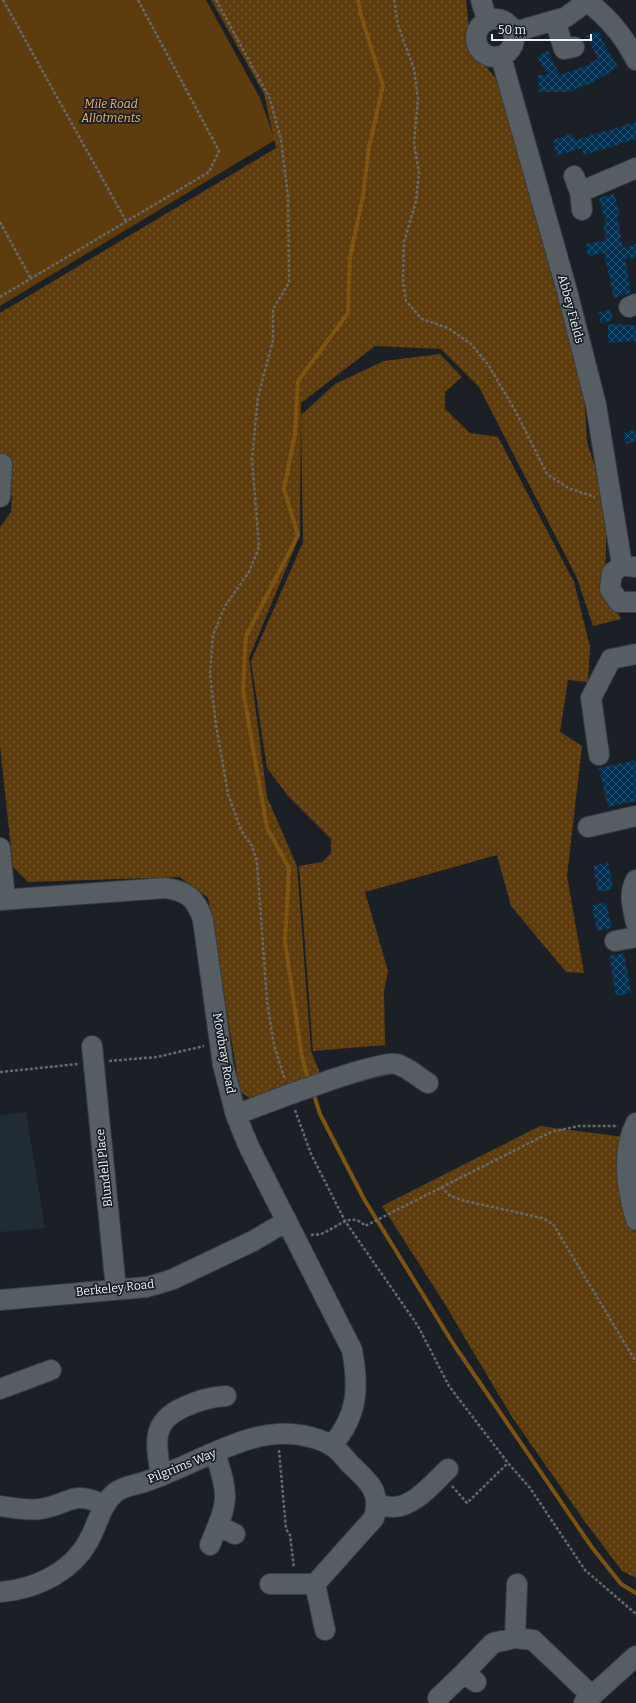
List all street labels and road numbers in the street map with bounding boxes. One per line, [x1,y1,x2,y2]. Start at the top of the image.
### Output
street label: Abbey Fields [555,273,587,345]
street label: Mowbray Road [210,1012,238,1094]
street label: Blundell Place [93,1128,115,1208]
street label: Berkeley Road [75,1277,155,1299]
street label: Pilgrims Way [146,1446,219,1486]

